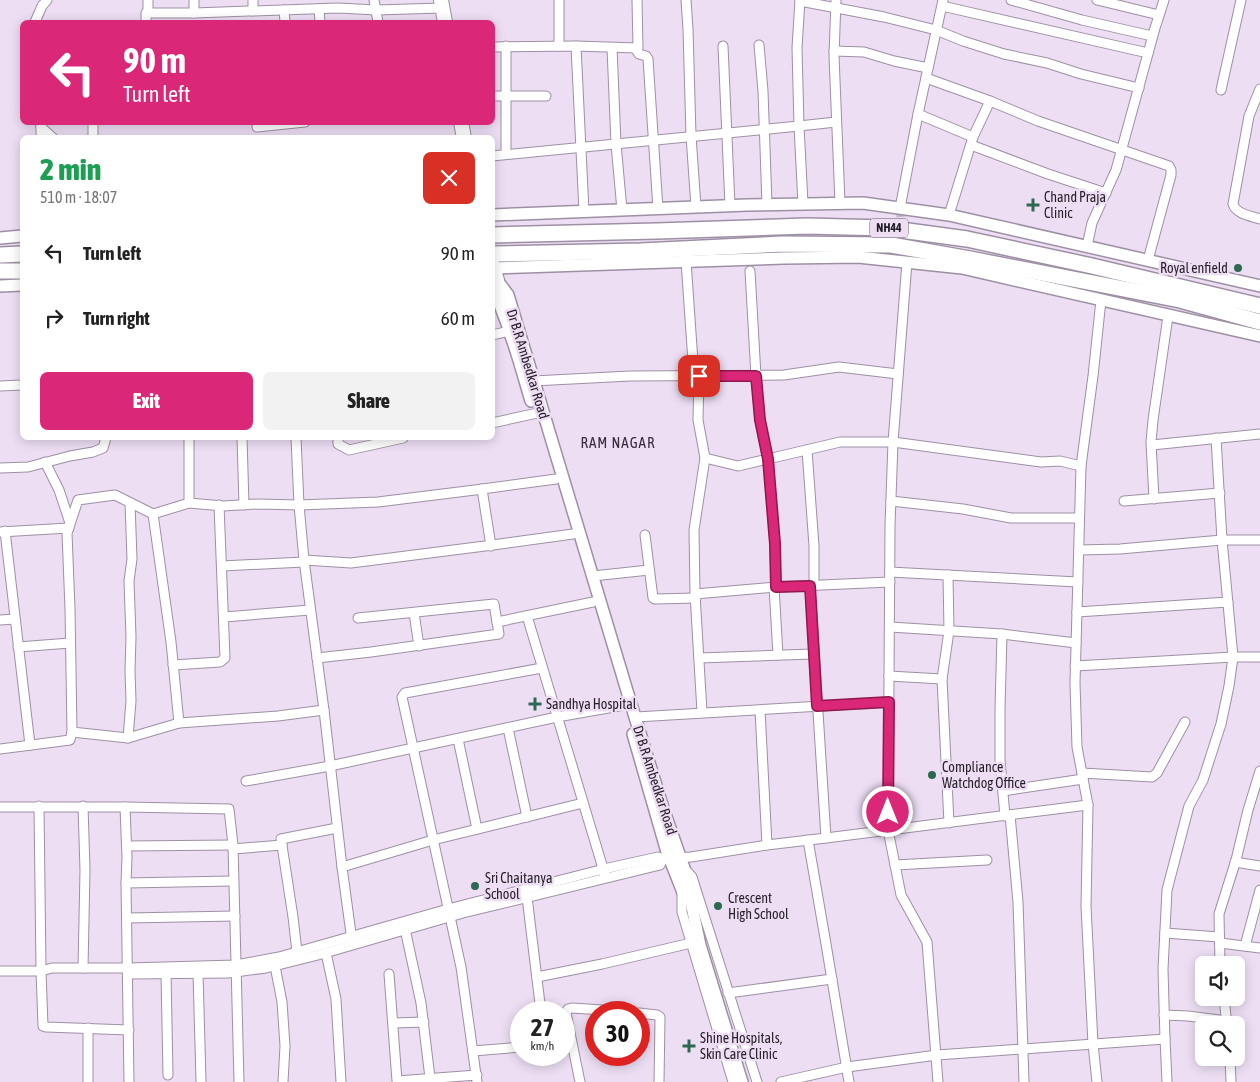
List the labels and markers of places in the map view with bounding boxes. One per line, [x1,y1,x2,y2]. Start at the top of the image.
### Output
place label: Chand Praja Clinic [1044,189,1106,221]
marker: Chand Praja Clinic [1026,198,1040,212]
place label: Royal enfield [1160,260,1228,276]
marker: Royal enfield [1232,262,1244,274]
pin [678,355,720,397]
place label: Sandhya Hospital [546,696,637,712]
marker: Sandhya Hospital [528,697,542,711]
place label: Compliance Watchdog Office [942,759,1026,791]
marker: Compliance Watchdog Office [926,769,938,781]
place label: Sri Chaitanya School [485,870,552,902]
marker: Sri Chaitanya School [469,880,481,892]
place label: Crescent High School [728,890,789,922]
marker: Crescent High School [712,900,724,912]
place label: Shine Hospitals, Skin Care Clinic [700,1030,782,1062]
marker: Shine Hospitals, Skin Care Clinic [682,1039,696,1053]

